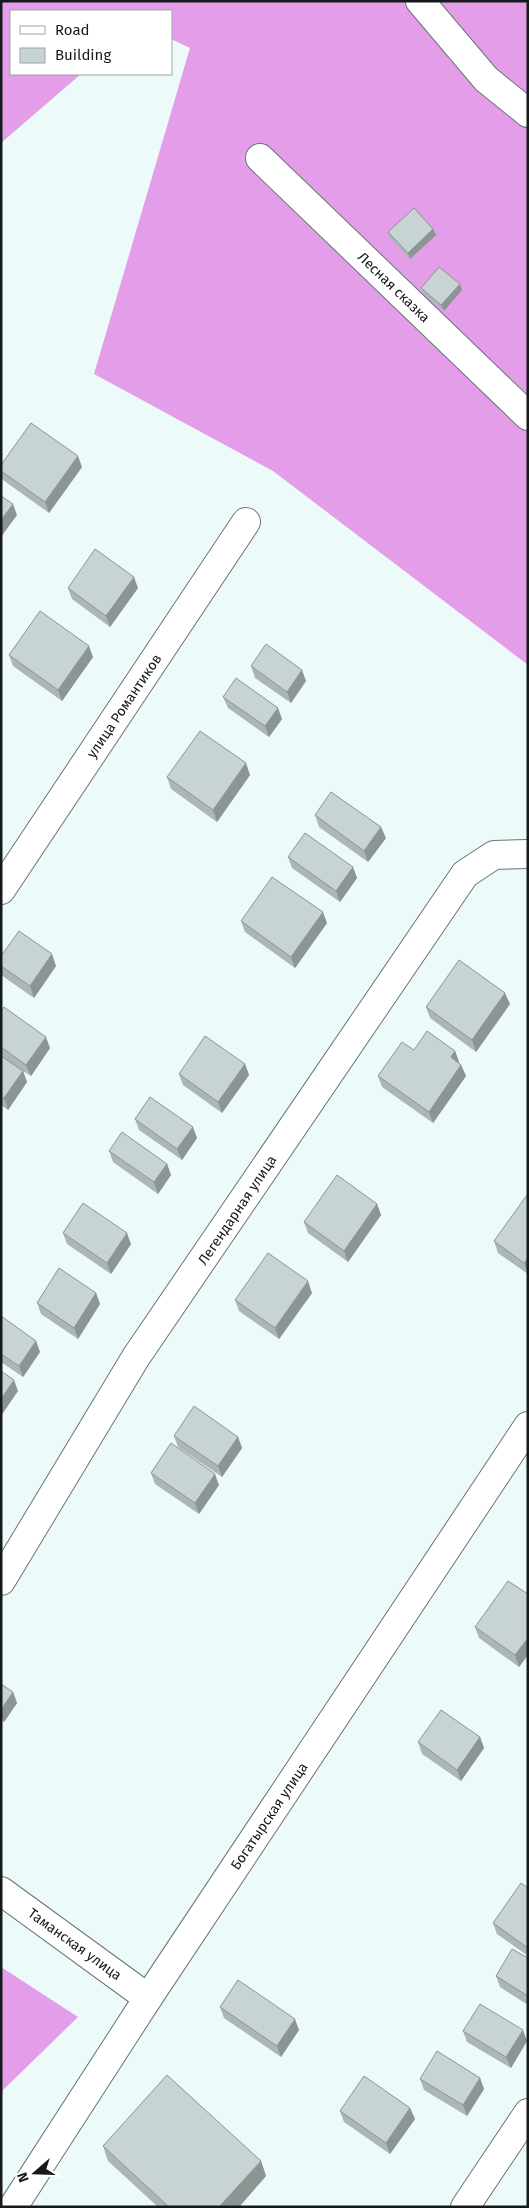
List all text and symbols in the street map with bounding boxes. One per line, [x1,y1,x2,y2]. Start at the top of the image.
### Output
legend [10,10,172,75]
text: Road [55,21,90,39]
text: Building [55,46,111,64]
street label: Лесная сказка [354,249,433,326]
street label: улица Романтиков [83,651,166,762]
street label: Легендарная улица [194,1152,280,1268]
street label: Богатырская улица [227,1759,312,1873]
street label: Таманская улица [25,1905,125,1984]
north arrow [10,2148,60,2198]
text: N [14,2170,33,2185]

